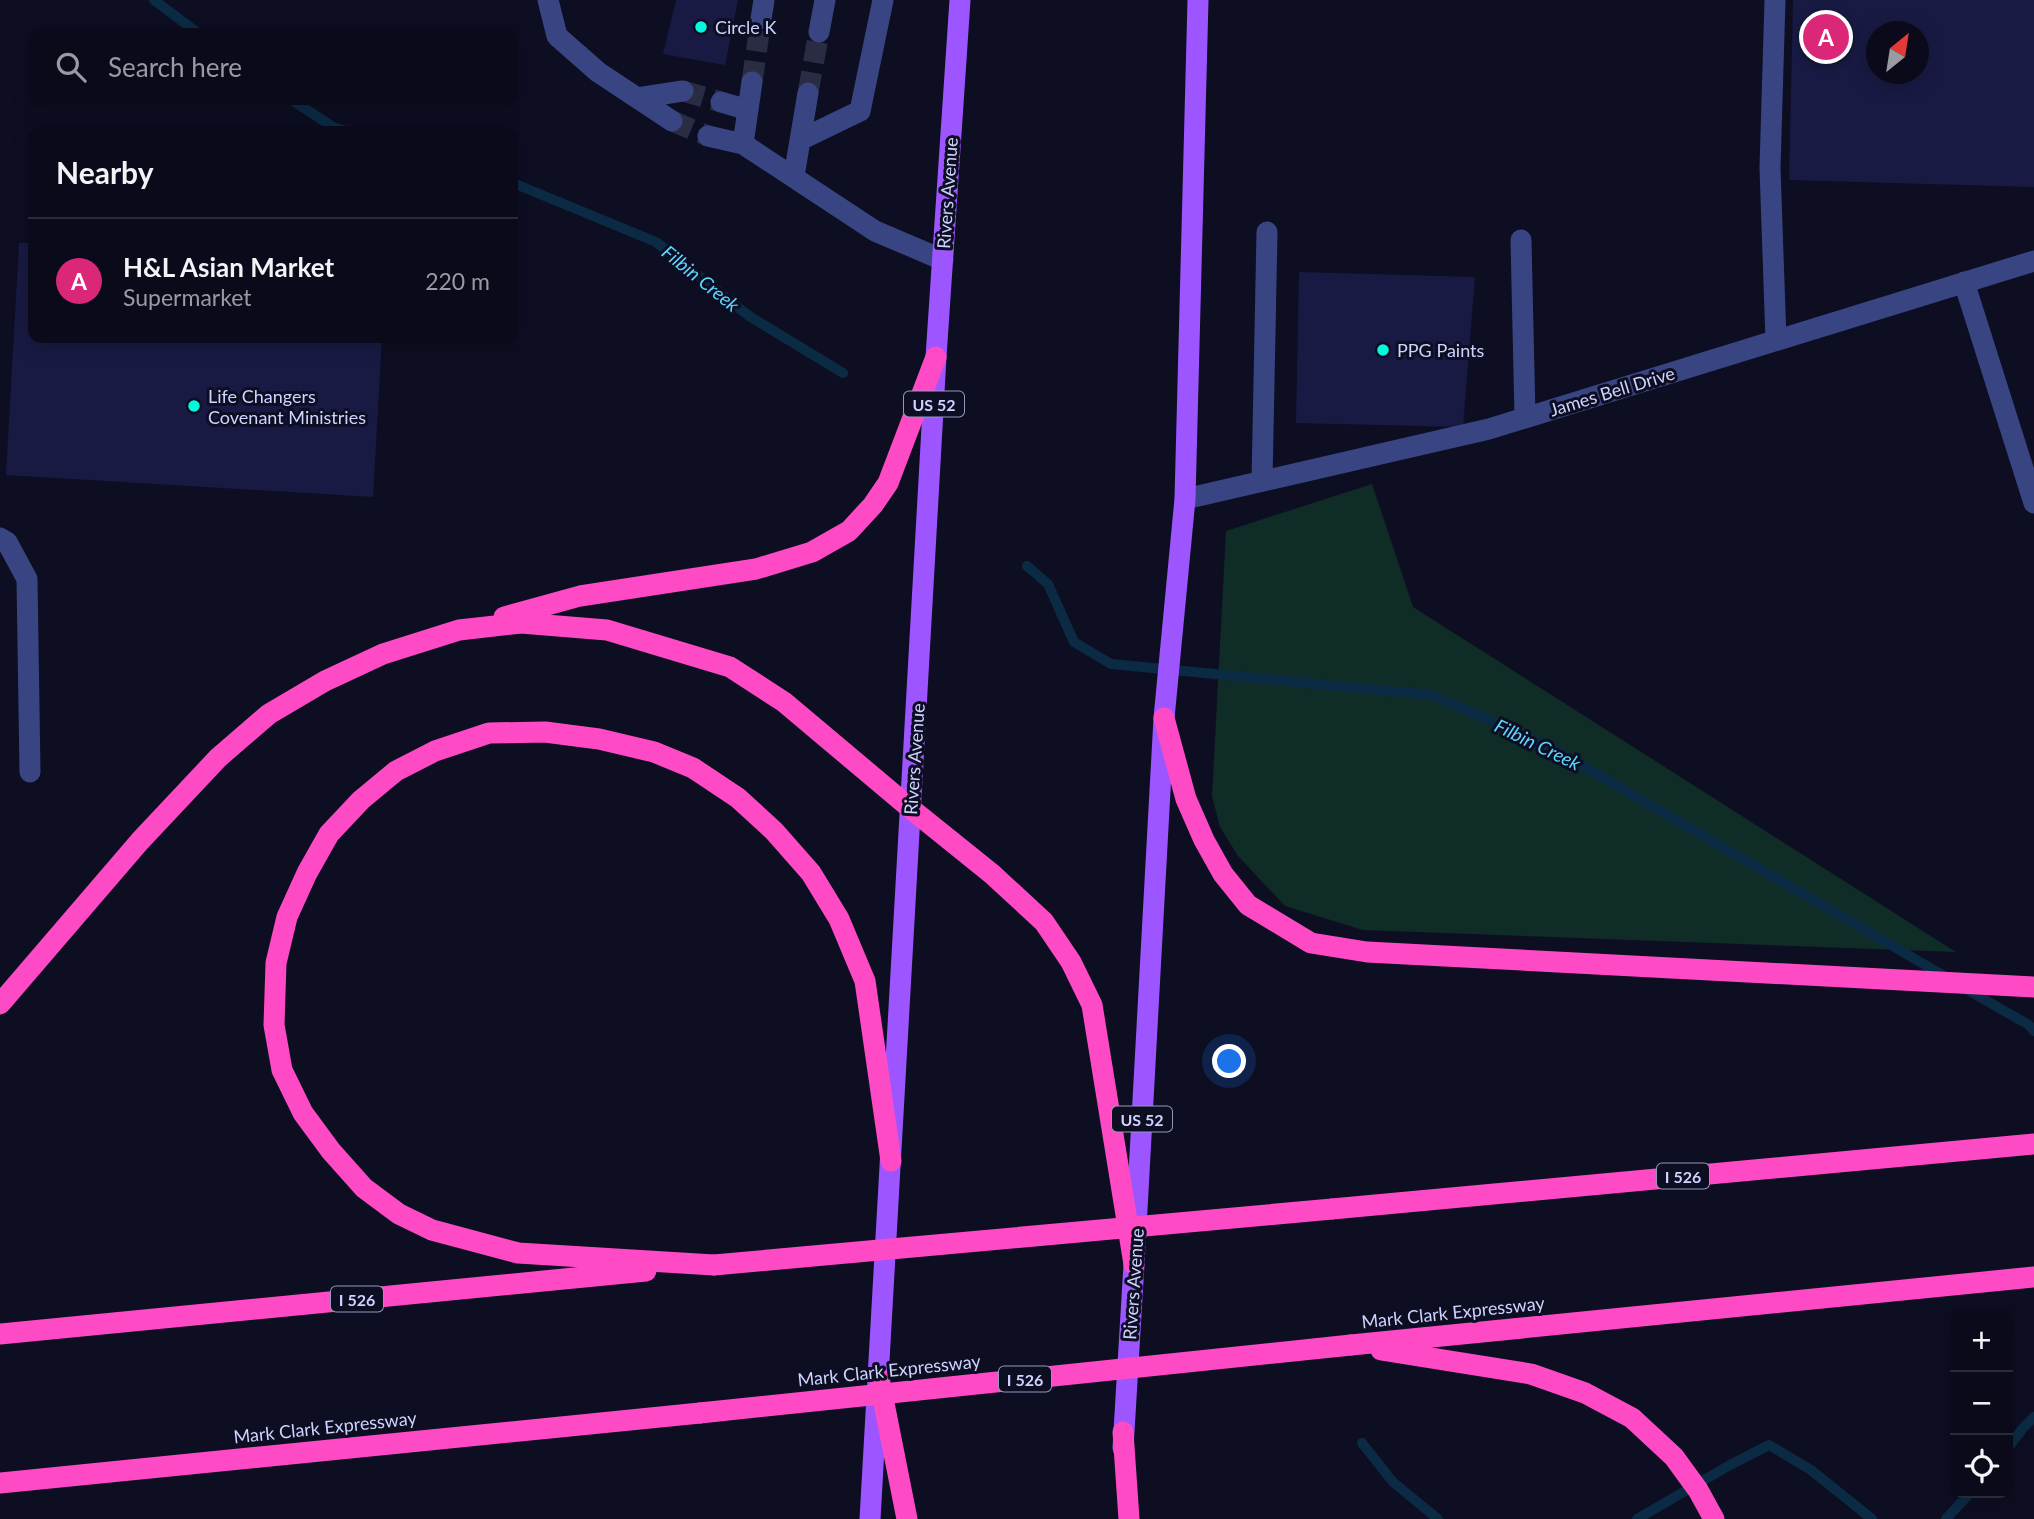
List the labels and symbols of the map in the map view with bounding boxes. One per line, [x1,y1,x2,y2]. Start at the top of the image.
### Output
pin: A [1803,11,1849,63]
place label: Circle K [715,16,776,38]
marker: Circle K [693,19,709,35]
north arrow [1866,21,1929,84]
street label: Rivers Avenue [932,136,962,250]
water label: Filbin Creek [658,240,745,317]
place label: PPG Paints [1397,339,1485,361]
marker: PPG Paints [1375,342,1391,358]
street label: James Bell Drive [1547,361,1677,421]
place label: Life Changers Covenant Ministries [208,385,366,428]
road number: US 52 [904,392,964,416]
marker: Life Changers Covenant Ministries [186,398,202,414]
street label: Rivers Avenue [899,702,929,816]
water label: Filbin Creek [1491,713,1586,775]
your location [1212,1044,1246,1078]
road number: US 52 [1112,1106,1172,1132]
road number: I 526 [1657,1164,1709,1188]
street label: Rivers Avenue [1118,1227,1148,1341]
road number: I 526 [331,1287,383,1312]
street label: Mark Clark Expressway [1360,1291,1546,1333]
street label: Mark Clark Expressway [796,1349,982,1391]
road number: I 526 [999,1366,1051,1392]
street label: Mark Clark Expressway [232,1406,418,1448]

